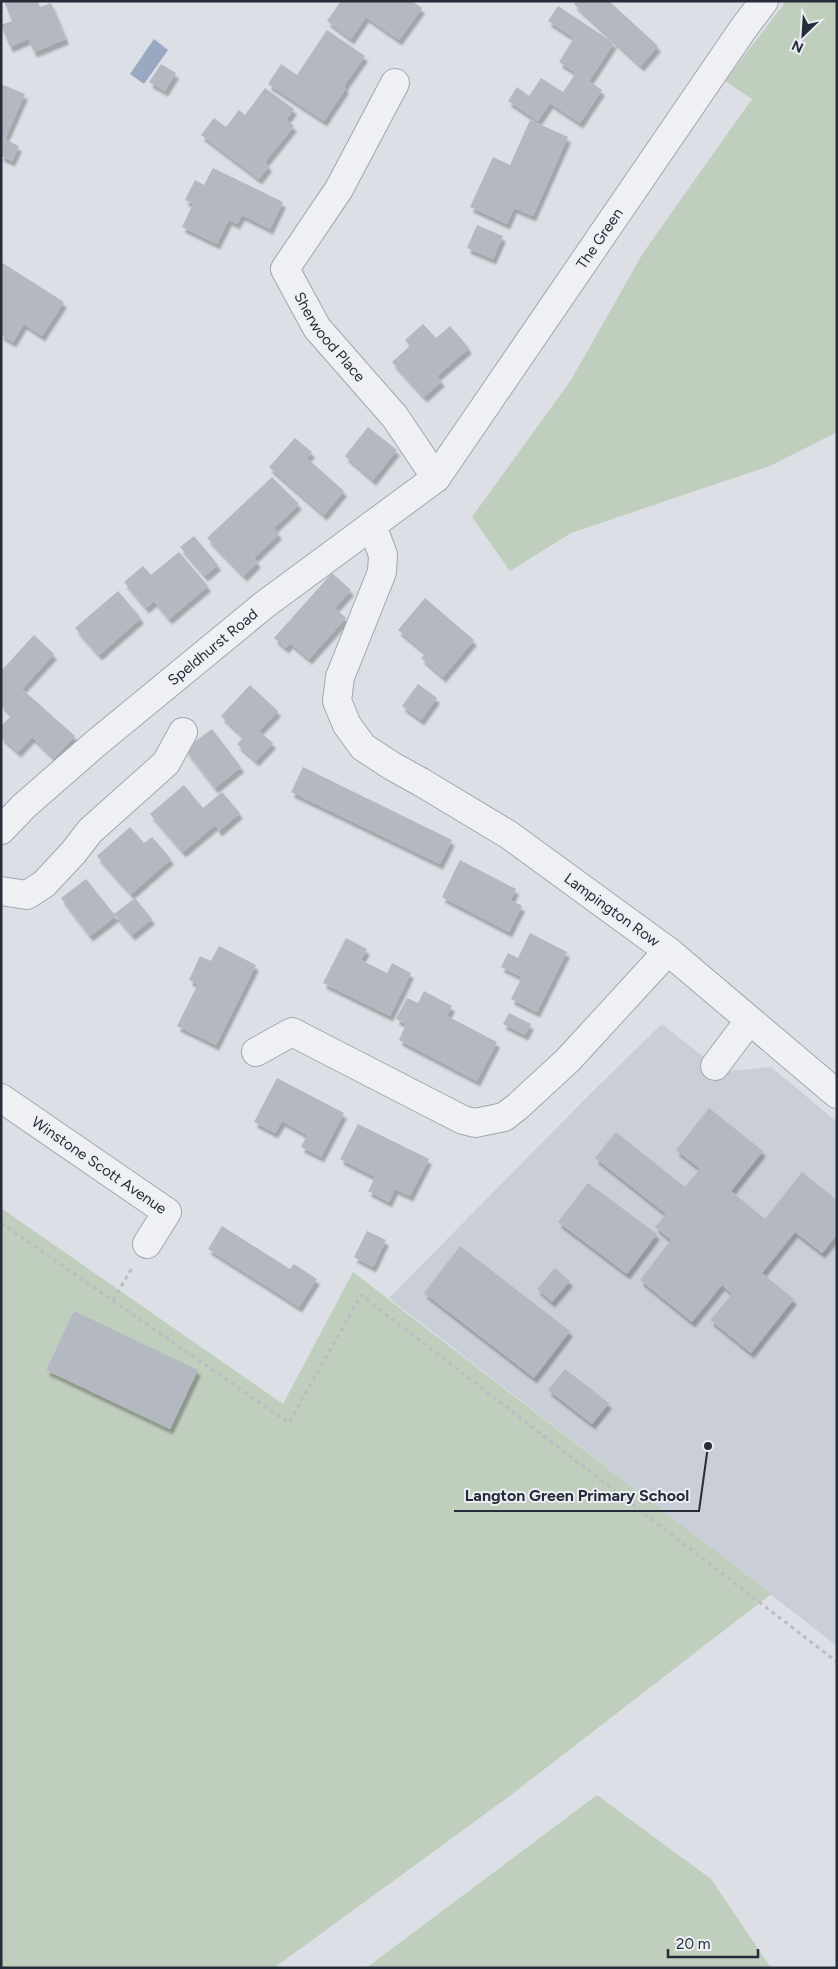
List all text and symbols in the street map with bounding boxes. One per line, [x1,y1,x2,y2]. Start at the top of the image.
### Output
north arrow [778,10,828,60]
text: N [789,36,806,56]
street label: The Green [572,205,627,273]
street label: Sherwood Place [290,289,369,386]
street label: Speldhurst Road [164,605,261,689]
street label: Lampington Row [561,869,664,951]
street label: Winstone Scott Avenue [28,1113,170,1218]
callout: Langton Green Primary School [454,1480,699,1511]
text: Langton Green Primary School [465,1486,689,1505]
scale bar [668,1926,758,1958]
text: 20 m [676,1935,710,1953]

